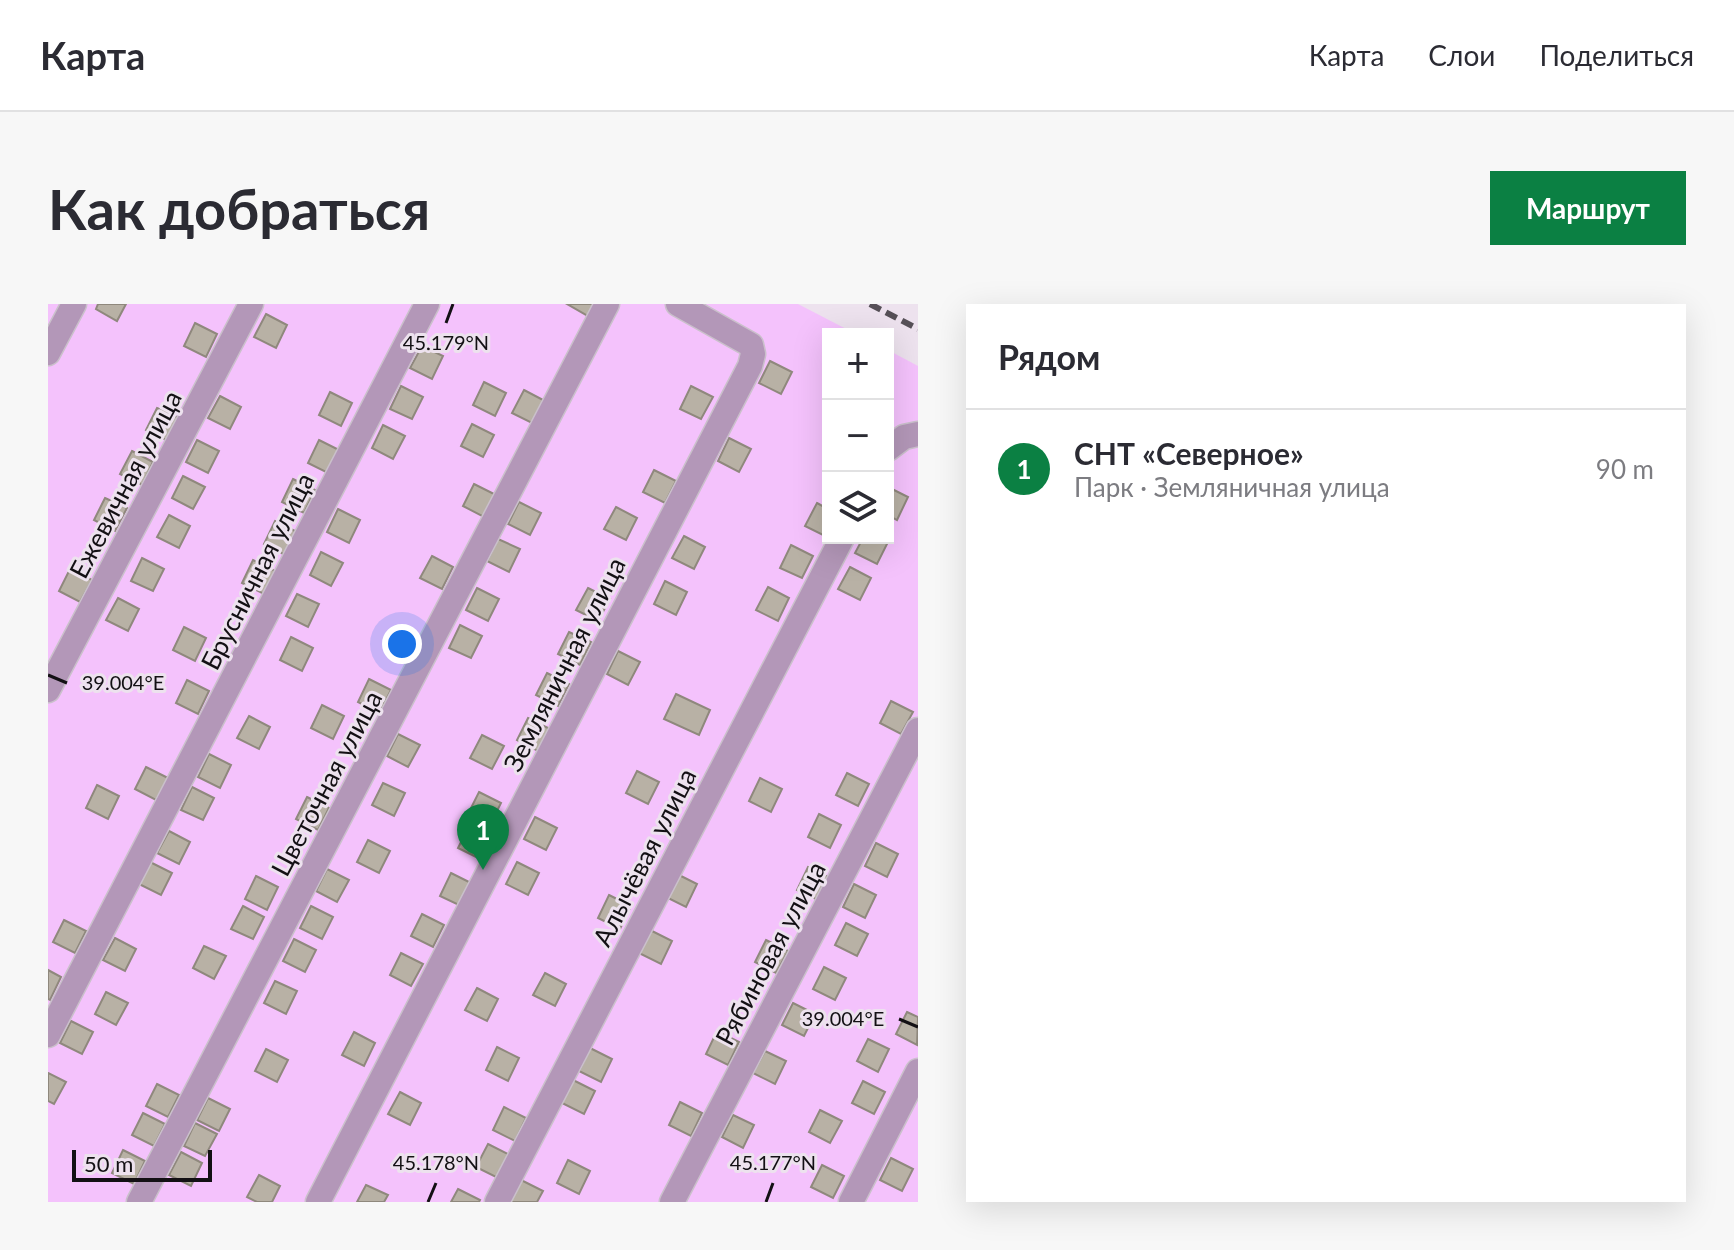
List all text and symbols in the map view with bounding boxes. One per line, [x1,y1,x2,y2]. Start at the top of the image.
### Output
text: Карта [40,32,145,78]
text: Карта [1309,38,1384,72]
text: Слои [1428,38,1495,72]
text: Поделиться [1539,38,1694,72]
button: Маршрут [1490,171,1686,245]
text: Как добраться [48,175,430,242]
map controls [822,328,894,544]
button: + [822,328,894,400]
text: 45.179°N [403,330,489,354]
text: Рядом [998,336,1100,377]
street label: Ежевичная улица [62,385,188,583]
button: − [822,400,894,472]
text: СНТ «Северное» [1074,435,1304,471]
text: 1 [1016,453,1032,485]
text: 90 m [1596,453,1654,485]
street label: Брусничная улица [194,467,320,675]
text: Парк · Земляничная улица [1074,471,1390,503]
button: layers [822,472,894,544]
street label: Земляничная улица [496,552,632,776]
your location [382,624,422,664]
text: 39.004°E [82,670,164,694]
street label: Цветочная улица [264,685,388,881]
street label: Алычёвая улица [585,763,703,951]
pin: 1 [457,804,509,870]
street label: Рябиновая улица [708,856,832,1050]
text: 39.004°E [802,1006,884,1030]
scale bar [72,1146,212,1182]
text: 50 m [84,1150,133,1177]
text: 45.178°N [393,1150,479,1174]
text: 45.177°N [730,1150,816,1174]

